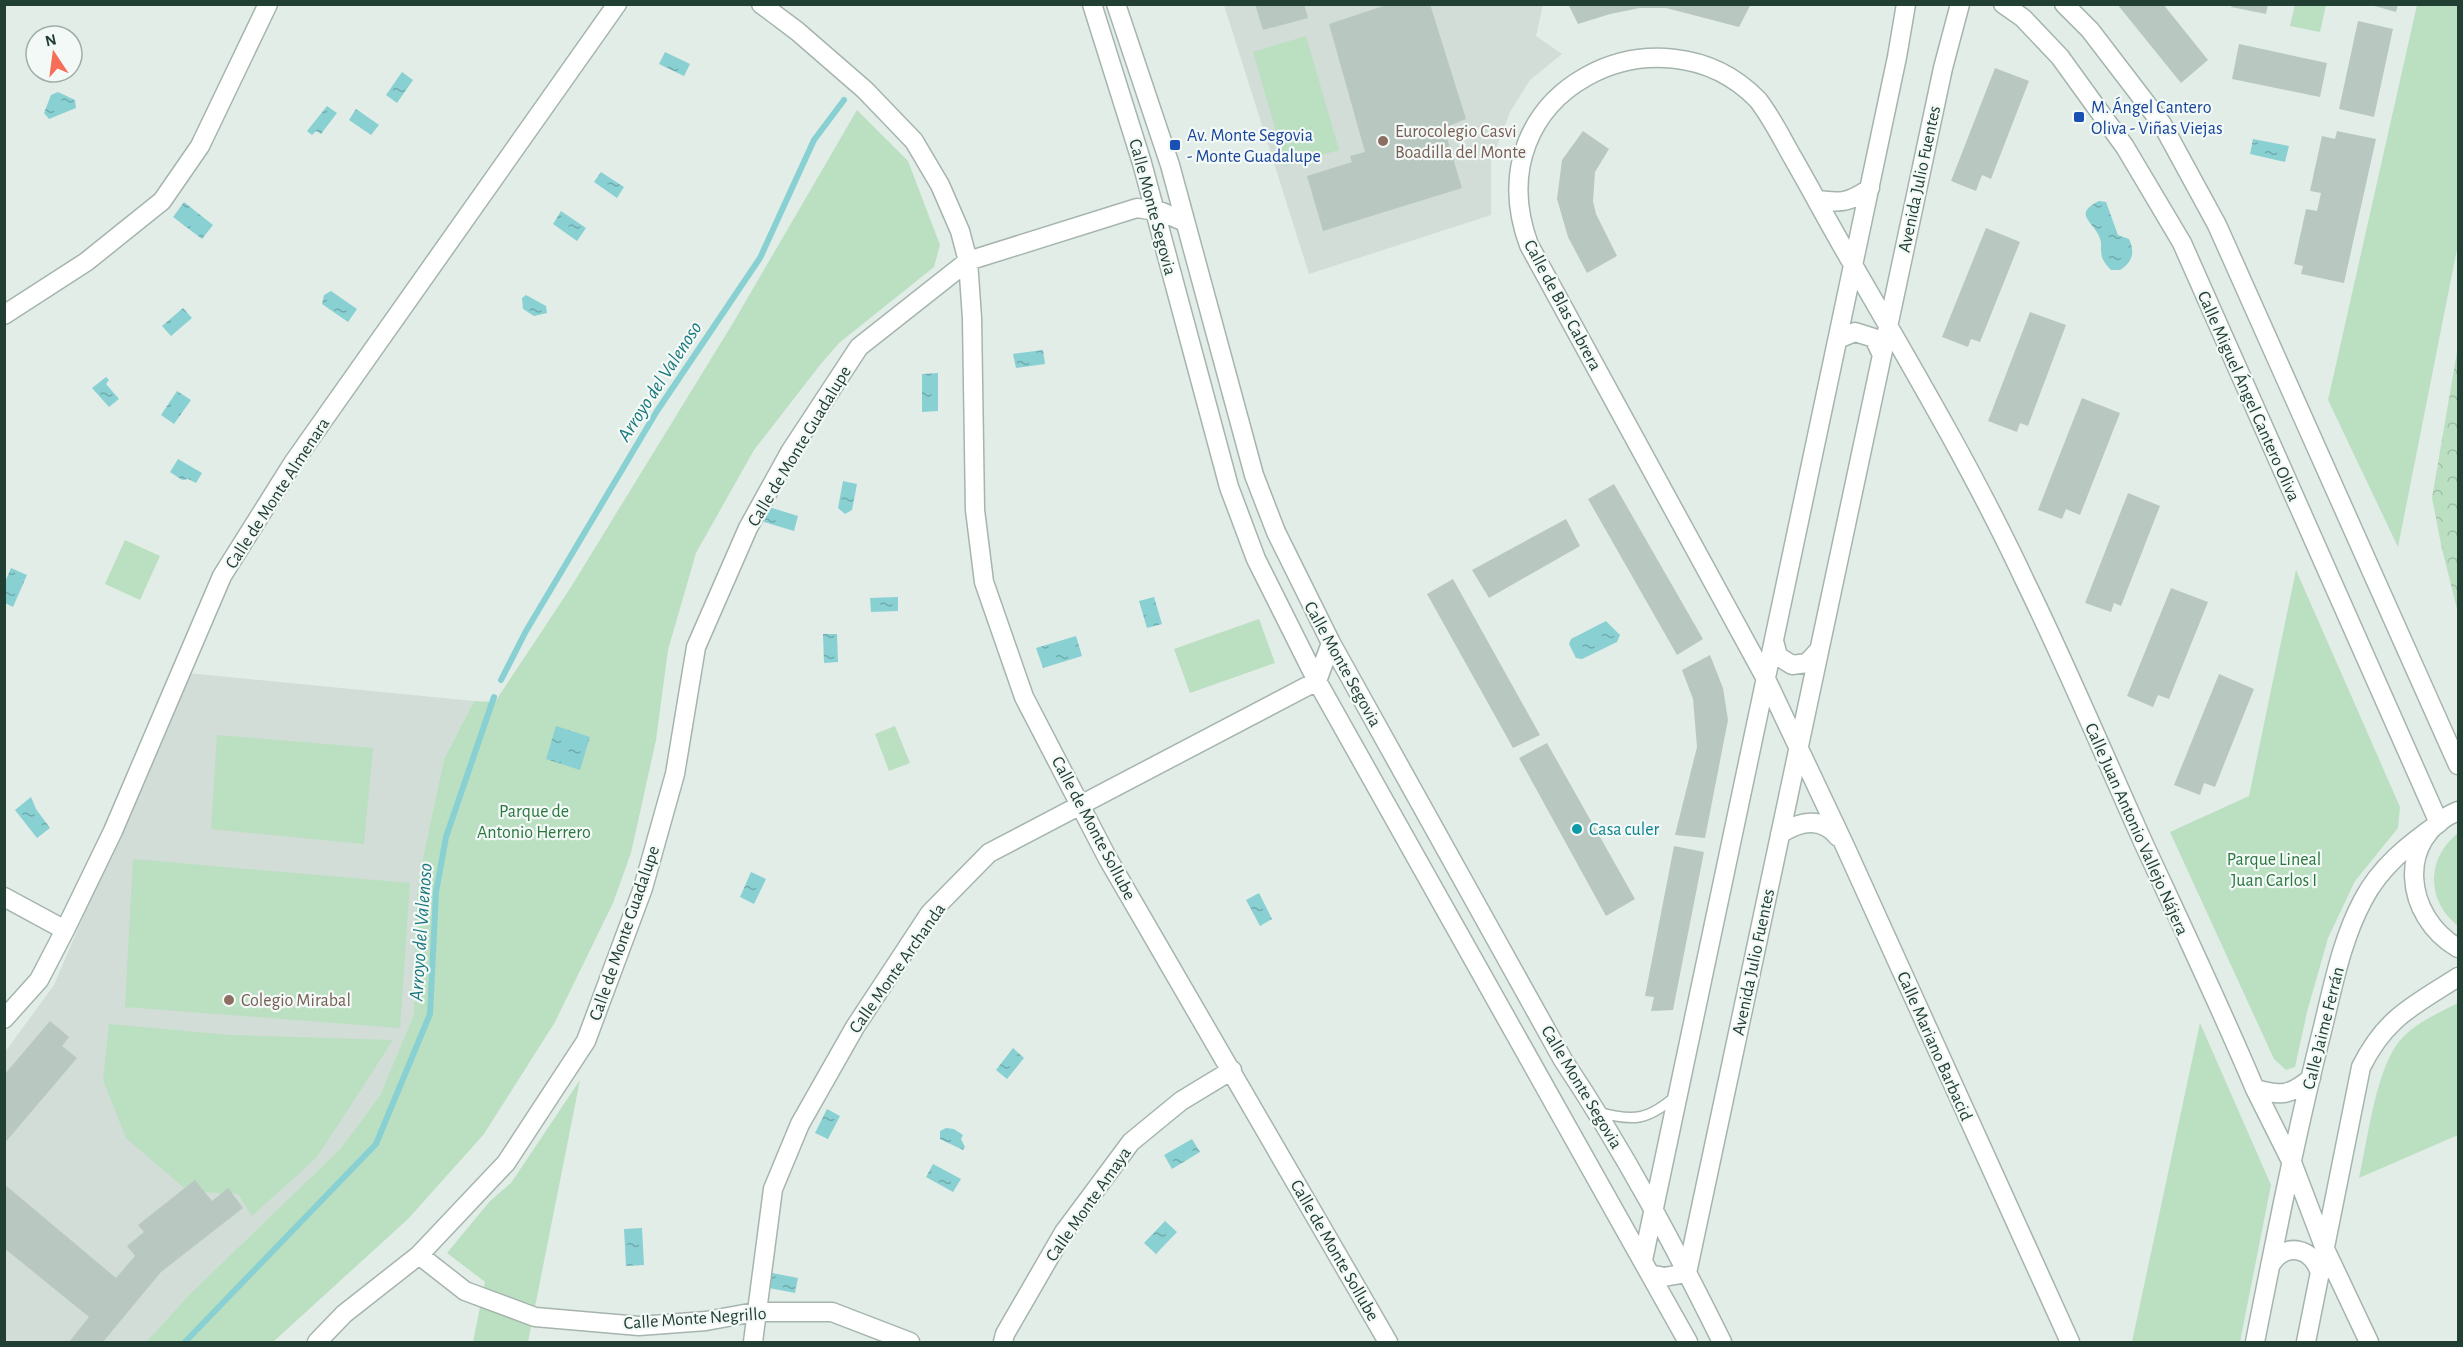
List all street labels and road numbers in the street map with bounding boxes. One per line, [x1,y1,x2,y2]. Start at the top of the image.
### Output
street label: Avenida Julio Fuentes [1896,104,1944,254]
street label: Calle Monte Segovia [1125,137,1179,277]
street label: Calle de Blas Cabrera [1520,237,1604,374]
street label: Calle Miguel Ángel Cantero Oliva [2193,287,2305,504]
street label: Calle de Monte Guadalupe [745,363,855,530]
street label: Calle de Monte Almenara [222,415,333,572]
street label: Calle Monte Segovia [1300,599,1384,730]
street label: Calle Juan Antonio Vallejo Nájera [2081,720,2191,938]
street label: Calle de Monte Sollube [1048,754,1139,903]
street label: Calle de Monte Guadalupe [587,844,663,1023]
street label: Avenida Julio Fuentes [1730,887,1778,1037]
street label: Calle Monte Archanda [846,900,949,1037]
street label: Calle Jaime Ferrán [2300,965,2348,1091]
street label: Calle Mariano Barbacid [1893,969,1975,1124]
street label: Calle Monte Segovia [1537,1023,1625,1152]
street label: Calle Monte Amaya [1043,1144,1135,1265]
street label: Calle de Monte Sollube [1286,1177,1382,1324]
street label: Calle Monte Negrillo [623,1305,767,1333]

